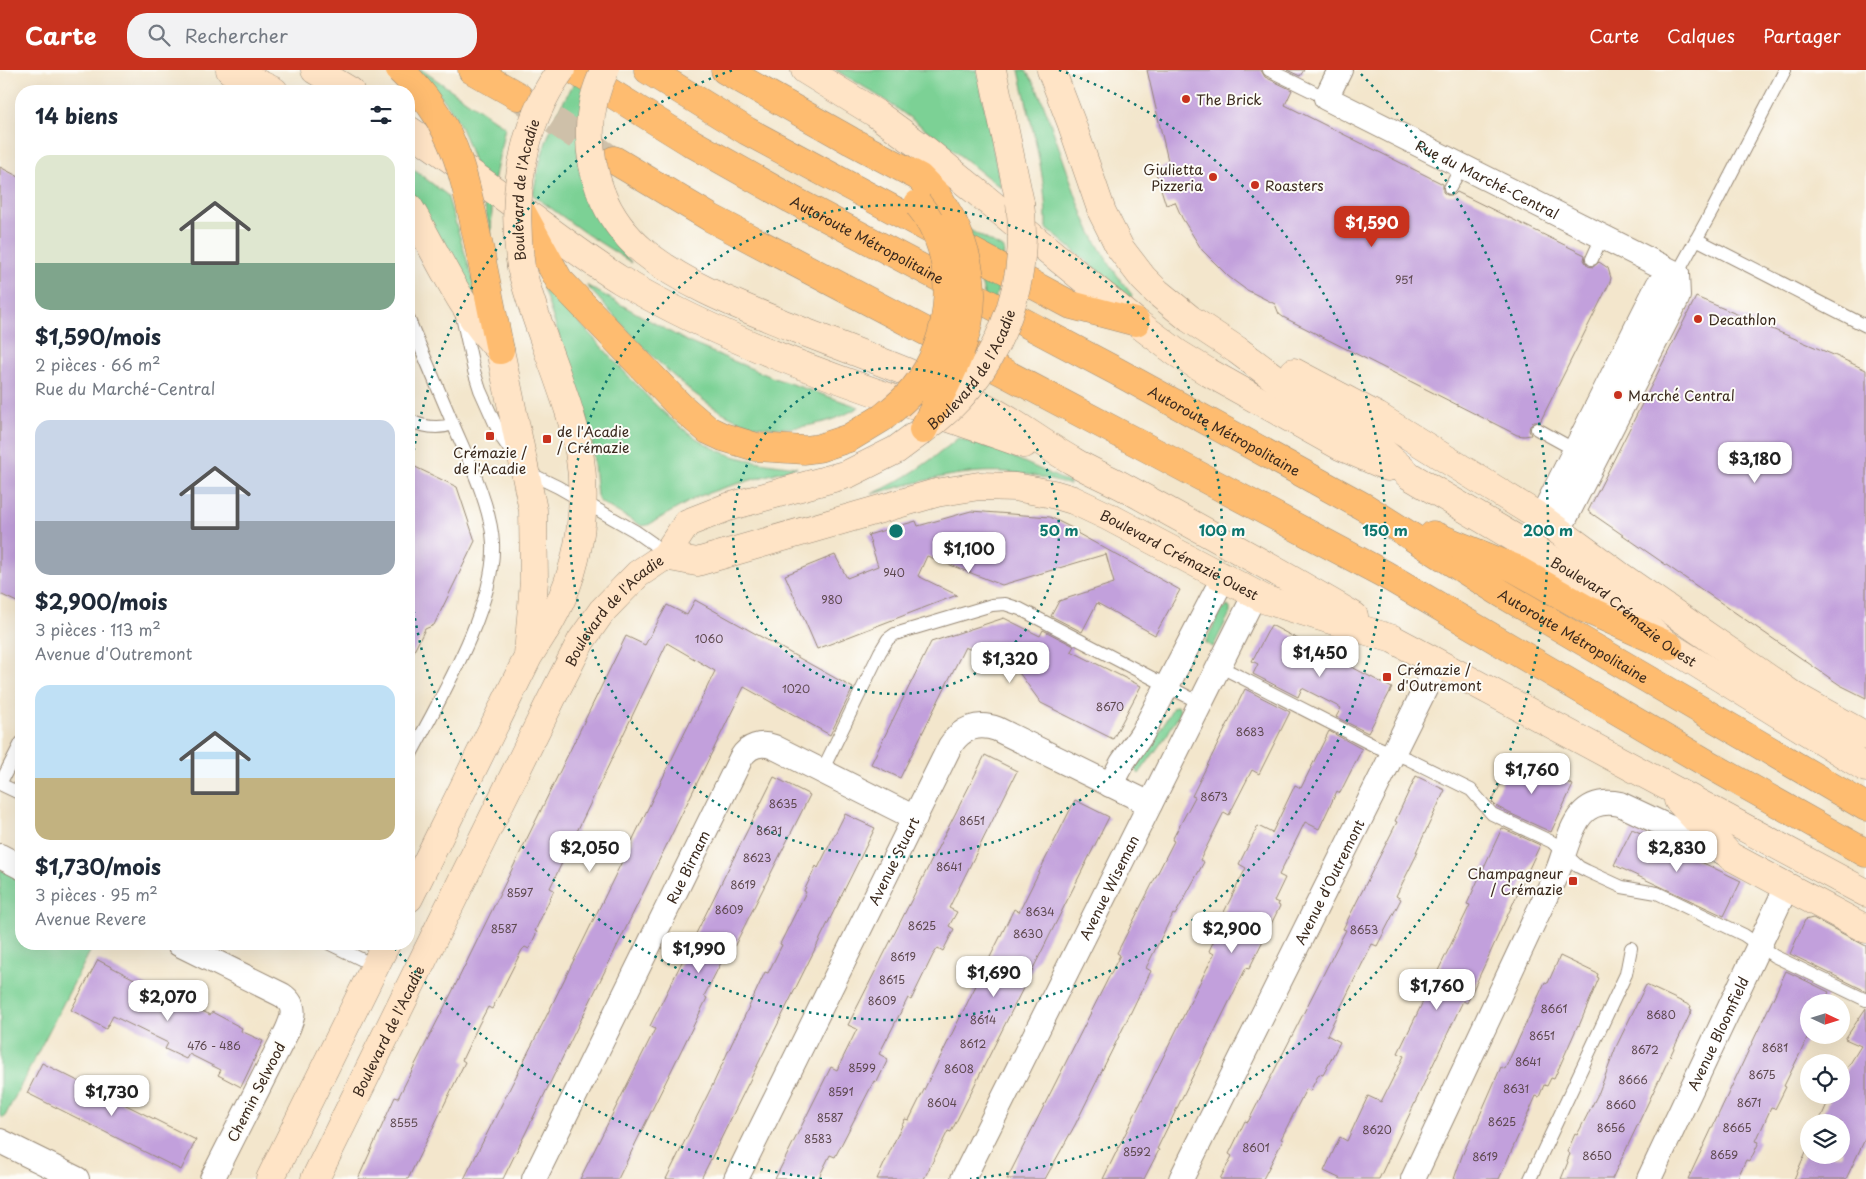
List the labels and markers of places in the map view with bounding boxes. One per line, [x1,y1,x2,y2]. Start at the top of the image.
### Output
place label: The Brick [1196,89,1262,110]
marker: The Brick [1180,93,1192,105]
place label: Giulietta Pizzeria [1143,159,1203,196]
marker: Giulietta Pizzeria [1207,171,1219,183]
place label: Roasters [1265,175,1324,196]
marker: Roasters [1249,179,1261,191]
pin: $1,590 [1331,206,1413,248]
place label: Decathlon [1708,309,1776,330]
marker: Decathlon [1692,313,1704,325]
place label: Marché Central [1628,385,1735,406]
marker: Marché Central [1612,389,1624,401]
place label: de l'Acadie / Crémazie [557,421,630,458]
marker: Crémazie / de l'Acadie [484,430,496,442]
marker: de l'Acadie / Crémazie [541,433,553,445]
place label: Crémazie / de l'Acadie [453,442,527,479]
pin: $3,180 [1714,442,1796,484]
centre of rings [887,522,905,540]
pin: $1,100 [928,532,1010,574]
pin: $1,450 [1279,636,1361,678]
pin: $1,320 [969,642,1051,684]
place label: Crémazie / d'Outremont [1397,659,1482,696]
marker: Crémazie / d'Outremont [1381,671,1393,683]
pin: $1,760 [1491,752,1573,795]
pin: $2,050 [549,830,631,873]
pin: $2,830 [1636,830,1718,873]
place label: Champagneur / Crémazie [1467,863,1563,900]
marker: Champagneur / Crémazie [1567,875,1579,887]
pin: $2,900 [1191,912,1273,954]
pin: $1,990 [658,932,740,974]
pin: $1,690 [953,956,1035,998]
pin: $1,760 [1396,968,1478,1011]
pin: $2,070 [127,980,209,1022]
pin: $1,730 [71,1074,153,1117]

